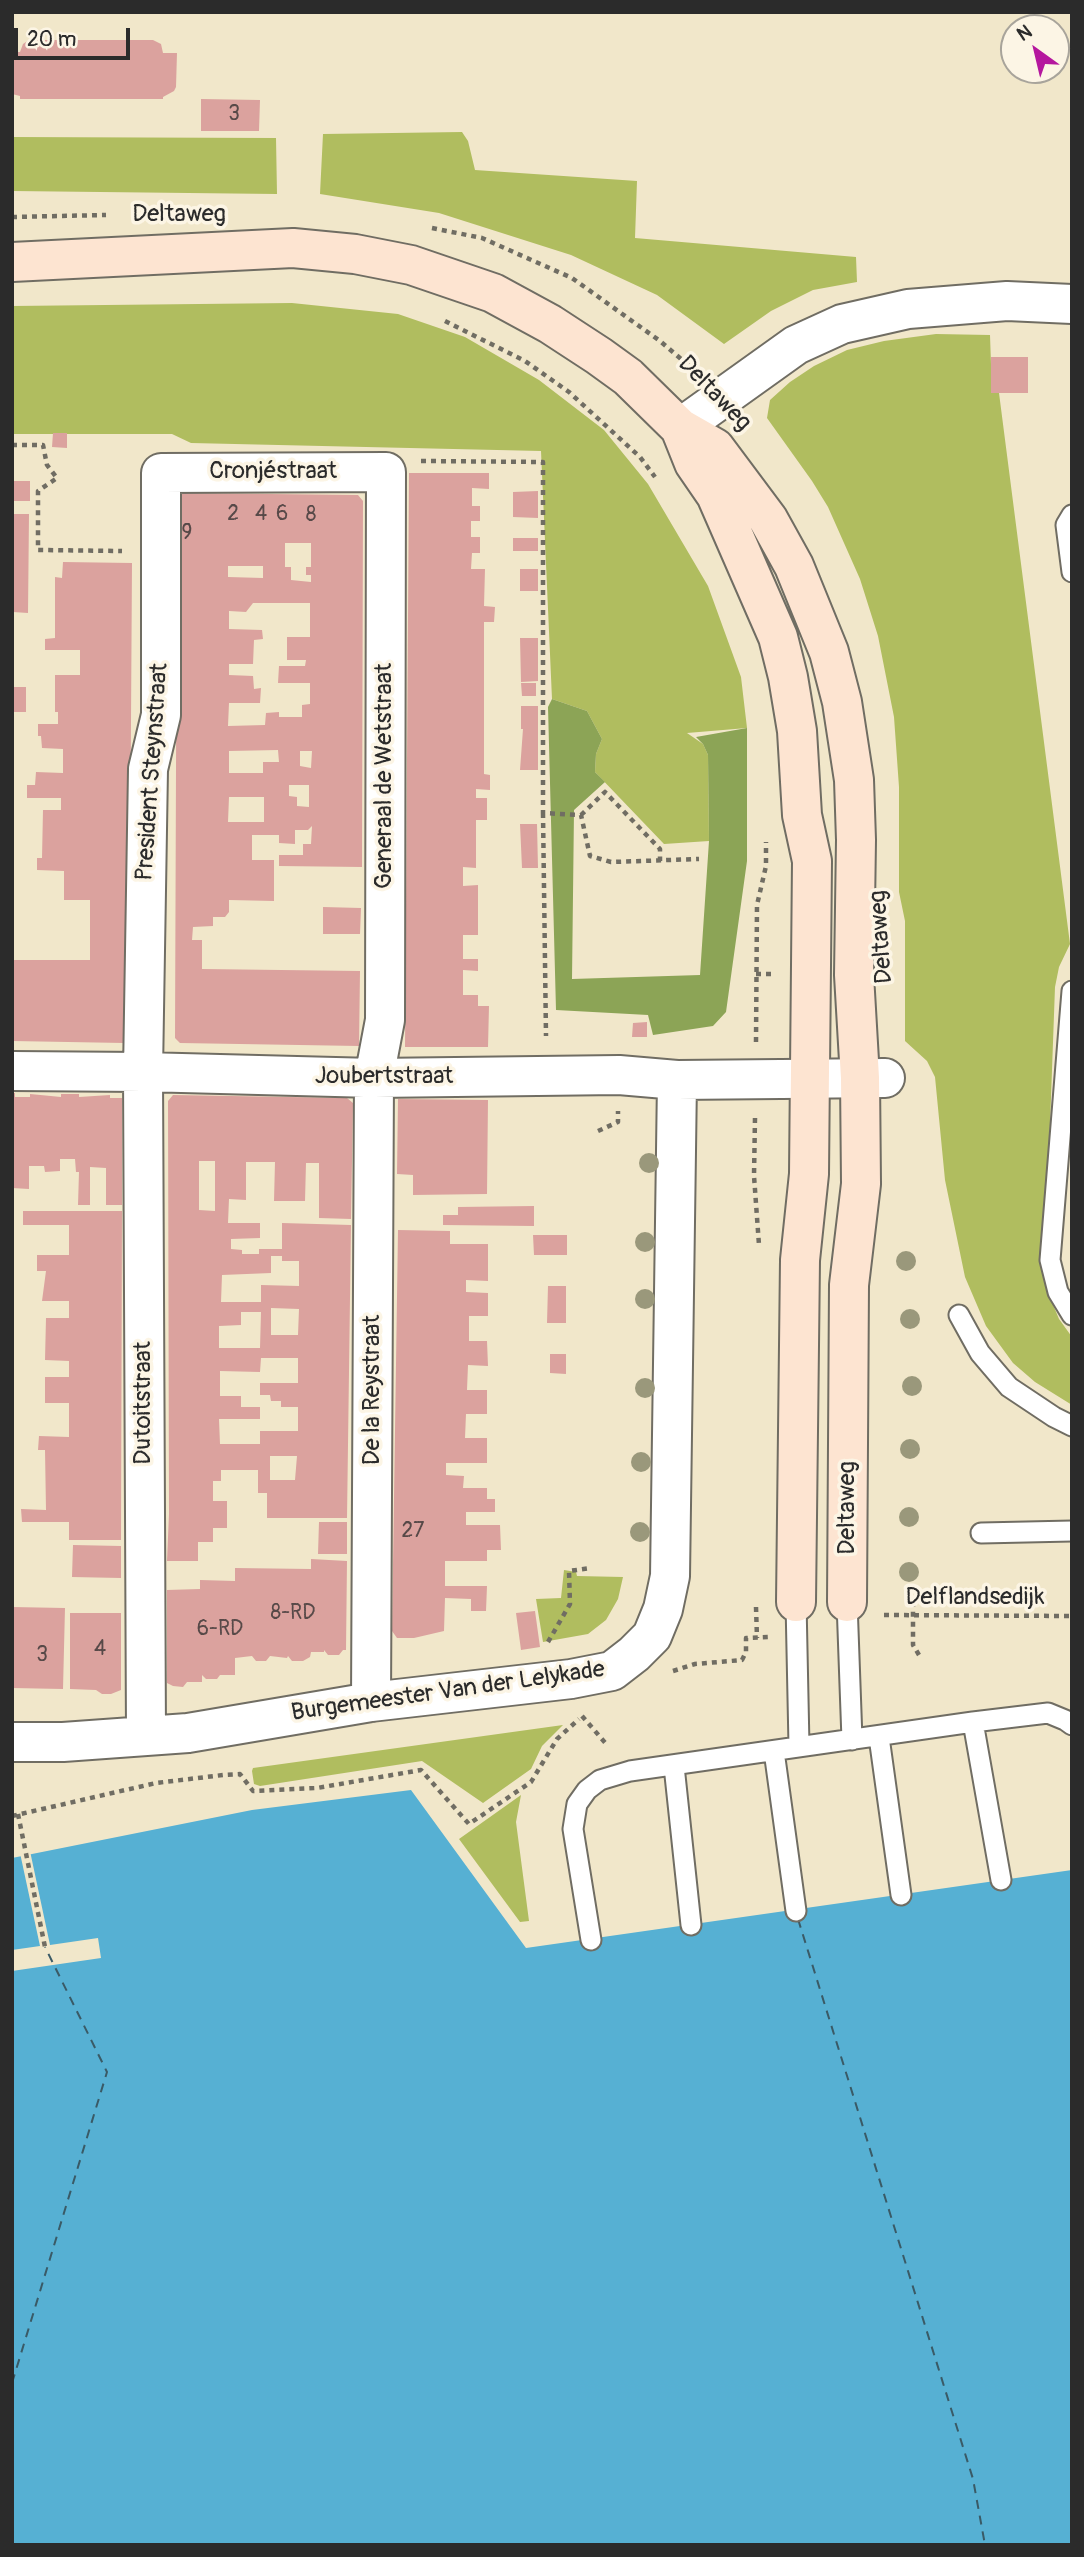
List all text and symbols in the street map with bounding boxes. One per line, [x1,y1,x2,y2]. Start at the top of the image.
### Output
scale bar [18,14,133,58]
north arrow [1000,14,1070,84]
text: N [1012,20,1036,47]
text: 20 m [27,26,76,53]
house number: 3 [228,102,240,128]
street label: Deltaweg [132,201,226,229]
street label: Deltaweg [671,350,757,438]
street label: Cronjéstraat [209,458,337,486]
house number: 2 [227,502,239,528]
house number: 4 [255,502,267,528]
house number: 6 [276,502,288,528]
house number: 8 [306,503,316,529]
house number: 9 [182,521,192,547]
street label: President Steynstraat [131,662,175,882]
street label: Generaal de Wetstraat [371,663,399,889]
street label: Deltaweg [864,889,900,985]
street label: Joubertstraat [315,1063,453,1091]
street label: De la Reystraat [359,1315,387,1465]
street label: Dutoitstraat [130,1341,158,1465]
street label: Deltaweg [834,1461,862,1555]
house number: 27 [402,1519,424,1545]
street label: Delflandsedijk [906,1584,1044,1612]
house number: 8-RD [271,1601,315,1627]
house number: 6-RD [197,1617,243,1643]
house number: 4 [94,1637,106,1663]
house number: 3 [36,1643,48,1669]
street label: Burgemeester Van der Lelykade [289,1656,607,1728]

